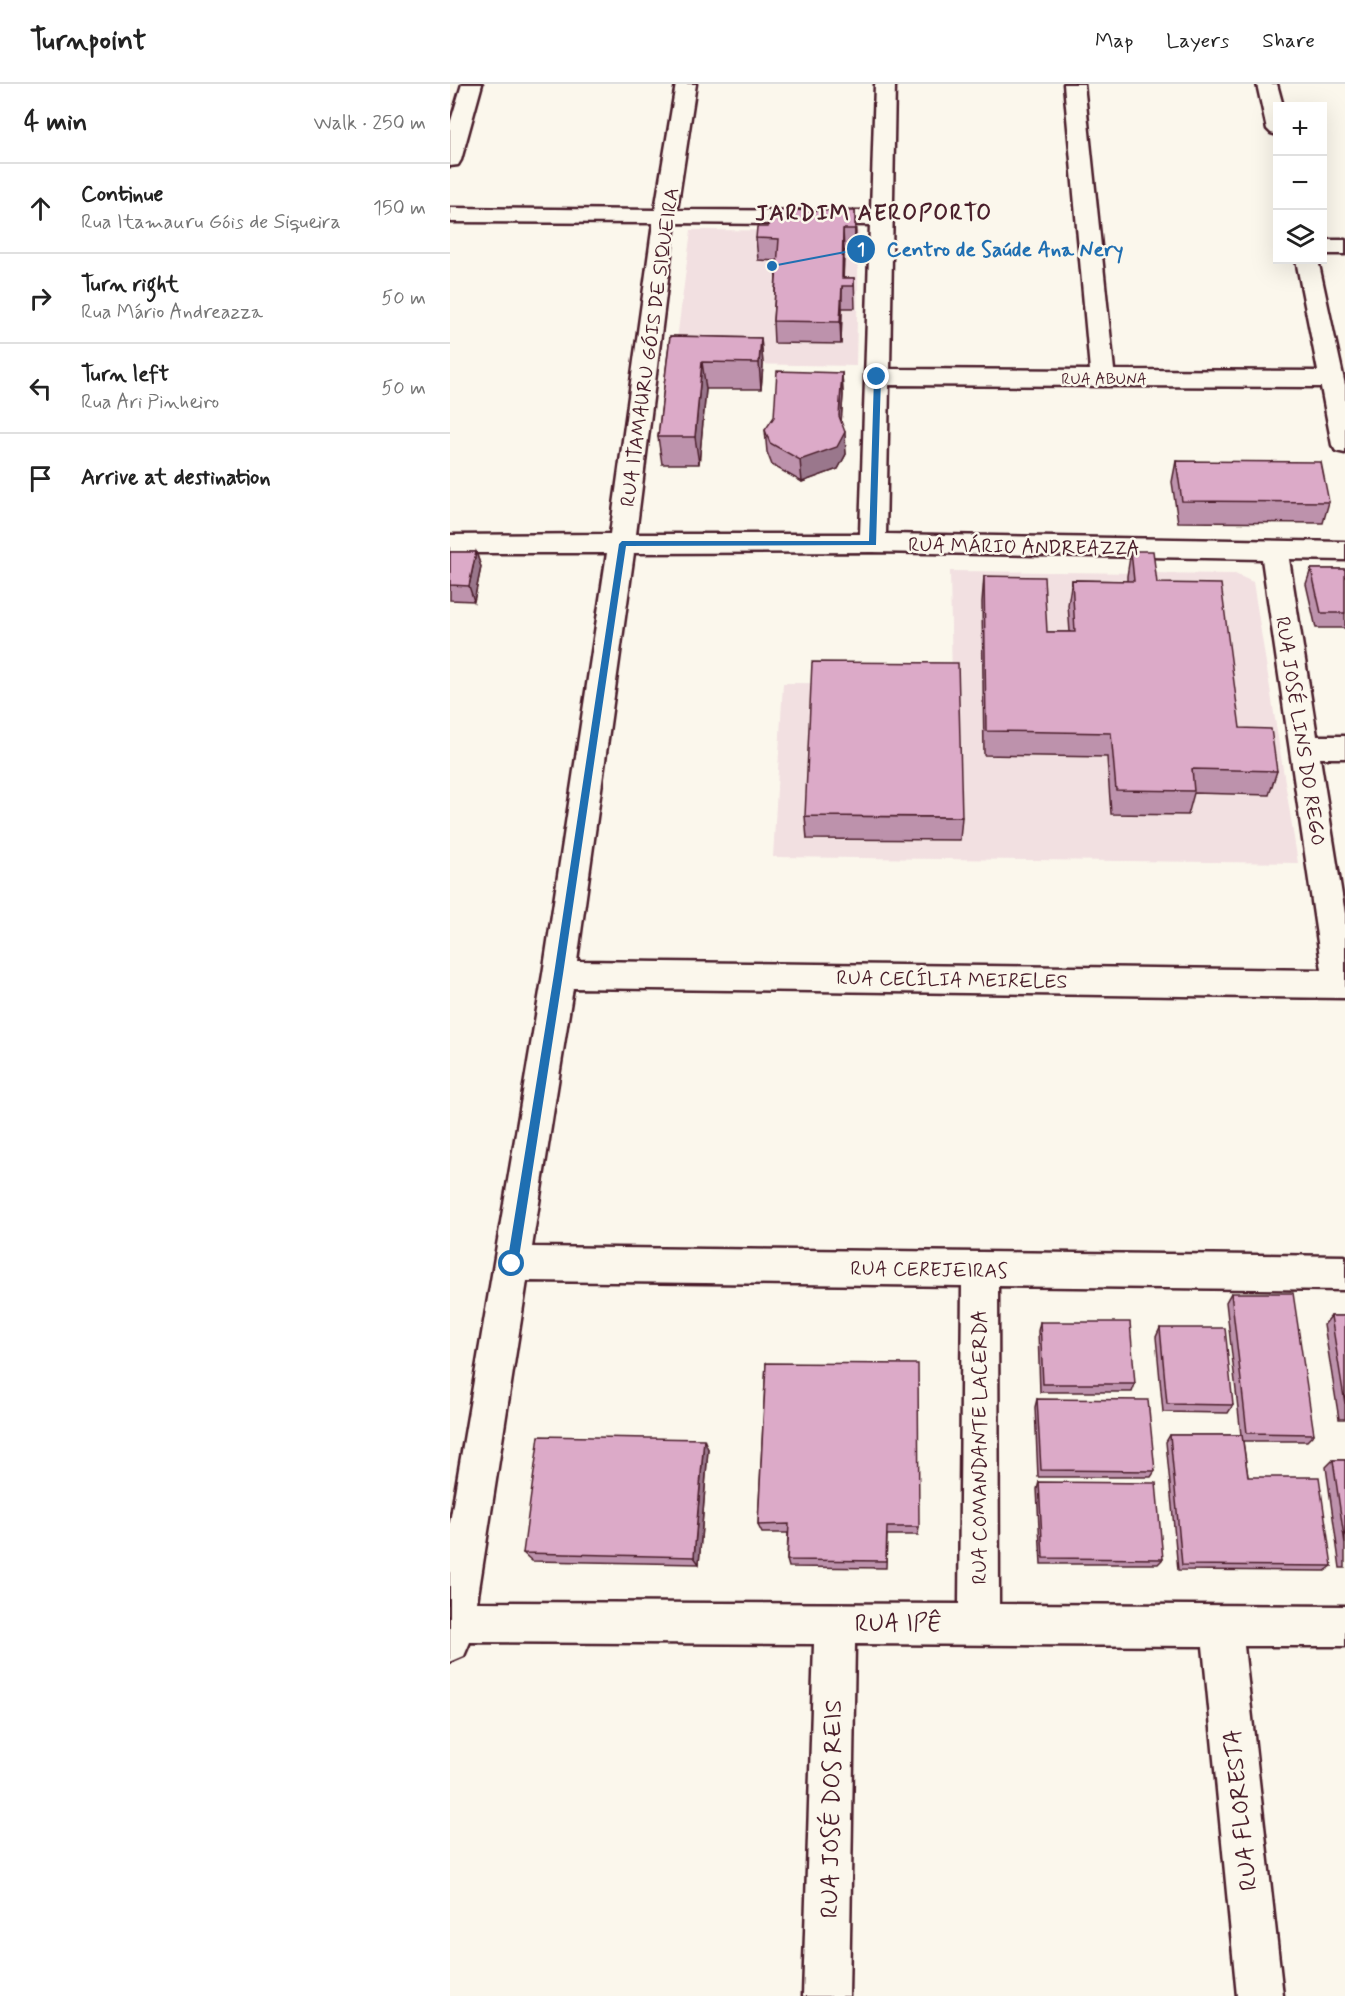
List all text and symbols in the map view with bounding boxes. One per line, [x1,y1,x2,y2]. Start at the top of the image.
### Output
text: Turnpoint [30,23,146,60]
text: Map [1095,27,1133,55]
text: Layers [1166,27,1229,55]
text: Share [1262,27,1315,55]
map controls [1273,102,1327,264]
button: + [1273,102,1327,156]
text: 4 min [24,106,87,140]
text: Walk · 250 m [314,110,426,137]
button: − [1273,156,1327,210]
text: Continue [81,181,163,209]
street label: RUA ITAMAURU GÓIS DE SIQUEIRA [615,186,686,509]
icon: ahead [24,192,57,225]
text: 150 m [373,195,426,222]
district label: JARDIM AEROPORTO [755,200,993,228]
text: Rua Itamauru Góis de Siqueira [81,209,341,236]
button: layers [1273,210,1327,264]
callout: Centro de Saúde Ana Nery [846,229,1134,268]
text: Centro de Saúde Ana Nery [886,236,1124,264]
text: 1 [857,238,865,262]
text: Turn right [81,271,179,299]
icon: right [24,282,57,315]
text: 50 m [381,285,426,312]
text: Rua Mário Andreazza [81,299,263,326]
text: Turn left [81,361,169,389]
route end [863,363,889,389]
street label: RUA ABUNA [1061,369,1147,390]
icon: left [24,372,57,405]
text: 50 m [381,375,426,402]
text: Rua Ari Pinheiro [81,389,219,416]
icon: arrive [24,462,57,495]
text: Arrive at destination [81,464,271,492]
street label: RUA MÁRIO ANDREAZZA [908,532,1140,563]
street label: RUA JOSÉ LINS DO REGO [1268,615,1331,848]
street label: RUA CECÍLIA MEIRELES [836,965,1068,996]
route start [498,1250,524,1276]
street label: RUA CEREJEIRAS [850,1256,1008,1285]
street label: RUA COMANDANTE LACERDA [967,1310,994,1584]
street label: RUA IPÊ [855,1609,942,1640]
street label: RUA JOSÉ DOS REIS [813,1699,850,1919]
street label: RUA FLORESTA [1218,1728,1265,1892]

